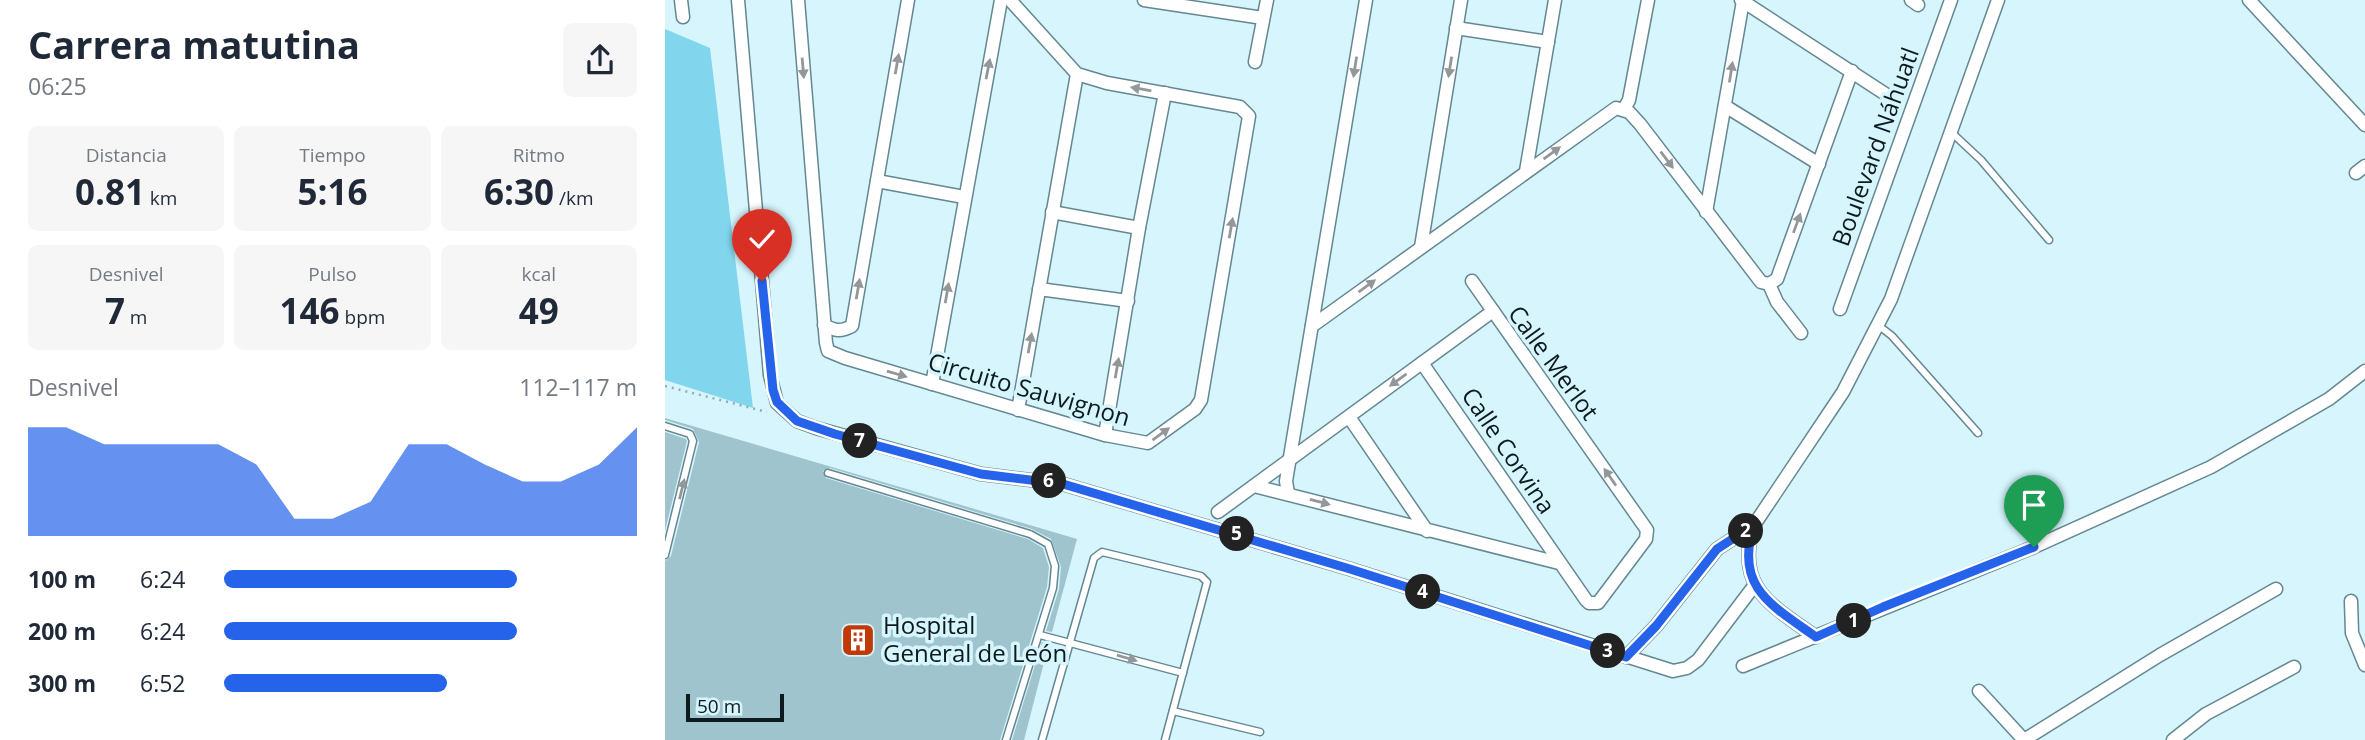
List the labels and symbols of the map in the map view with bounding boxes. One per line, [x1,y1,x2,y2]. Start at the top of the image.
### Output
street label: Boulevard Náhuatl [1823,43,1926,250]
one-way arrow [892,53,903,75]
one-way arrow [1349,56,1360,78]
one-way arrow [1444,56,1455,78]
one-way arrow [798,57,809,79]
one-way arrow [983,58,994,80]
one-way arrow [1726,61,1737,83]
one-way arrow [1130,83,1152,94]
one-way arrow [1542,146,1561,160]
one-way arrow [1660,151,1675,169]
pin [732,209,792,281]
one-way arrow [1792,213,1803,234]
one-way arrow [1225,217,1236,239]
one-way arrow [853,277,864,299]
one-way arrow [1358,279,1376,293]
one-way arrow [942,282,953,304]
street label: Calle Merlot [1501,298,1607,426]
one-way arrow [1025,332,1036,354]
street label: Circuito Sauvignon [925,344,1134,433]
one-way arrow [1111,357,1122,379]
one-way arrow [887,369,908,379]
one-way arrow [1389,373,1407,387]
street label: Calle Corvina [1455,381,1564,520]
pin: 7 [843,424,877,458]
one-way arrow [1152,427,1170,441]
pin: 6 [1031,463,1067,498]
one-way arrow [1603,468,1617,486]
pin [2004,475,2064,547]
one-way arrow [676,478,687,500]
one-way arrow [1310,497,1331,507]
pin: 2 [1729,514,1763,548]
pin: 5 [1219,516,1255,552]
pin: 4 [1405,574,1441,610]
pin: 1 [1837,604,1871,638]
place label: Hospital General de León [883,608,1067,669]
building icon: Hospital General de León [839,621,877,659]
pin: 3 [1591,634,1625,668]
one-way arrow [1117,653,1138,663]
scale bar [686,691,784,723]

